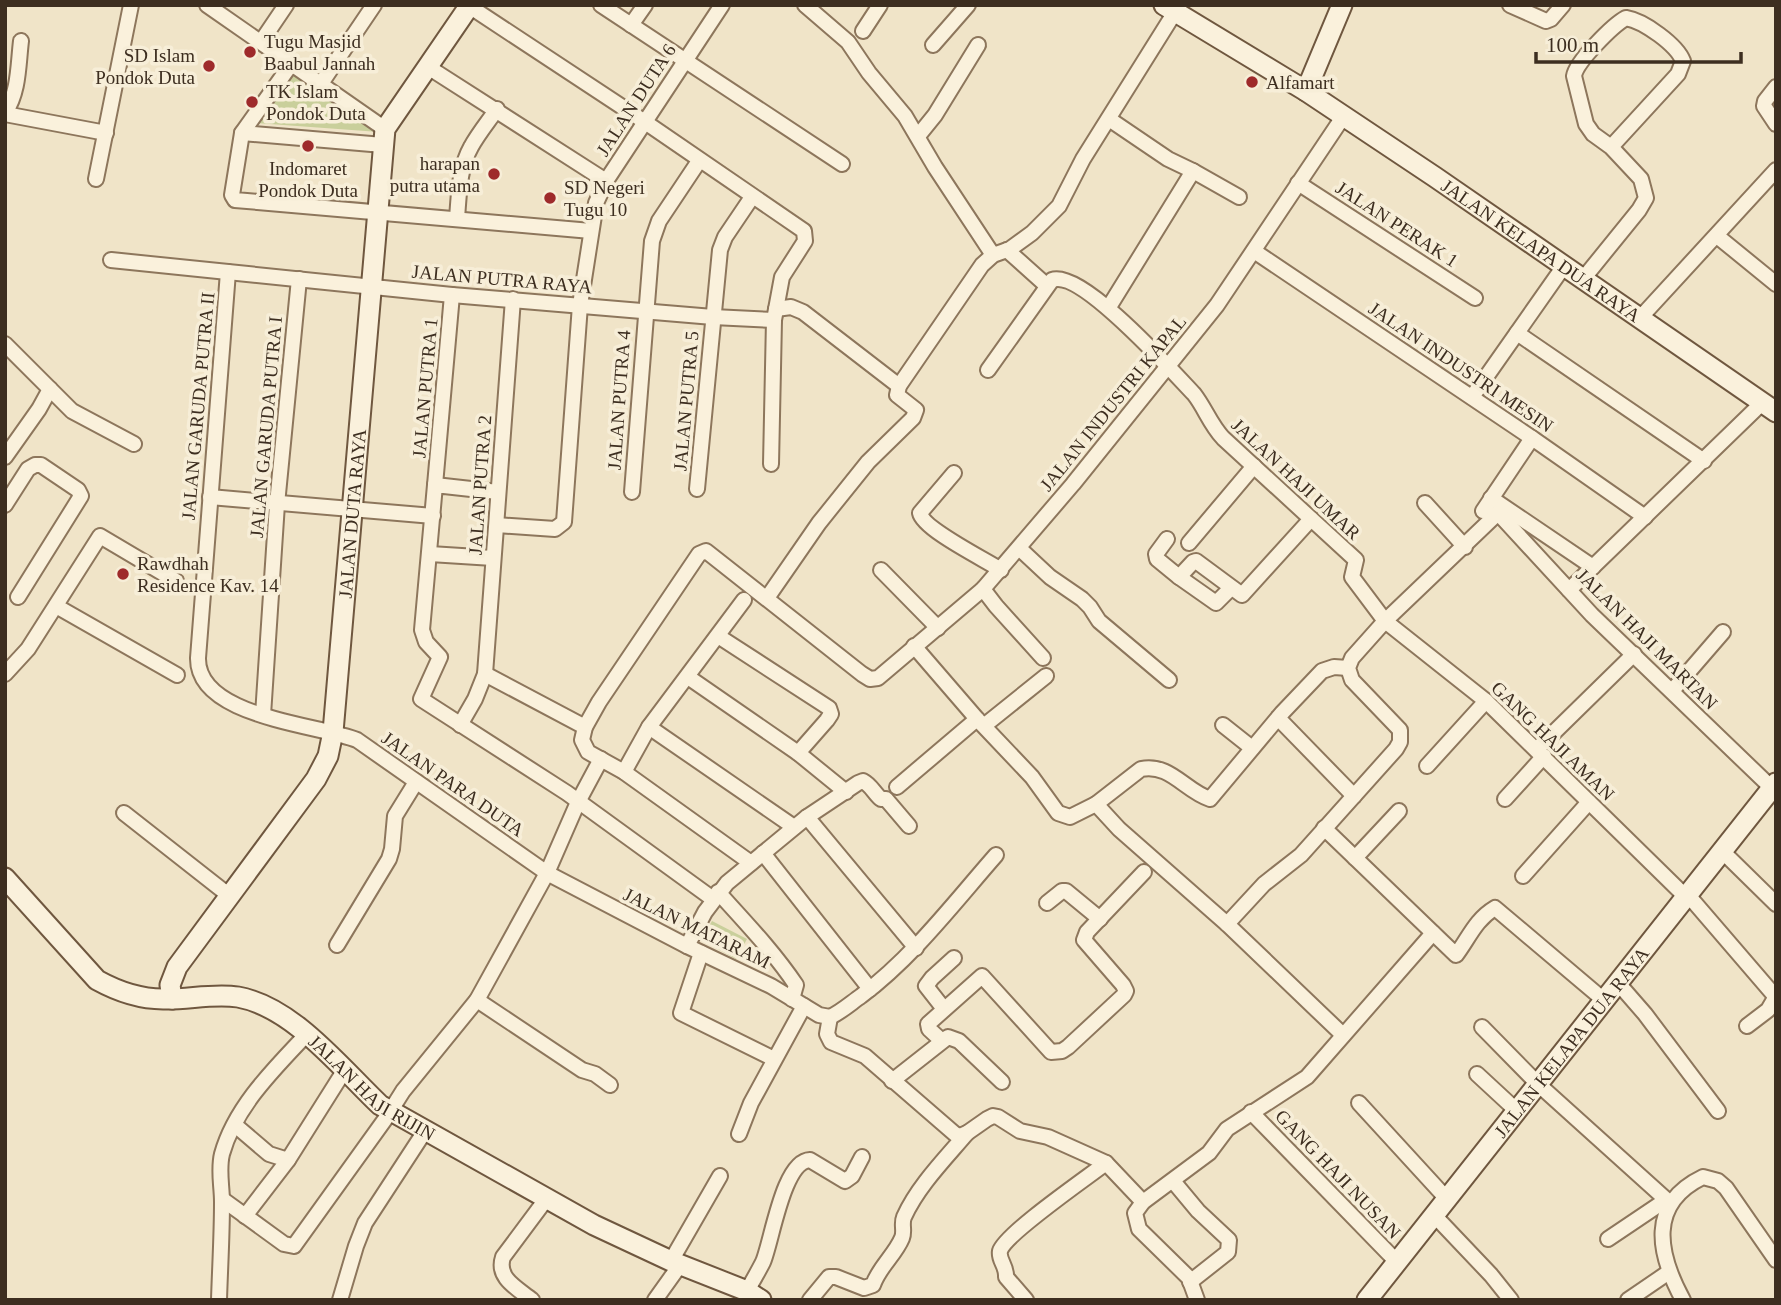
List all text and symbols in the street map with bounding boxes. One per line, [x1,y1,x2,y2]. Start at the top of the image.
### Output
scale bar [1536,21,1741,65]
place label: Tugu Masjid Baabul Jannah [264,31,376,74]
text: 100 m [1546,33,1599,57]
street label: JALAN DUTA 6 [592,40,680,160]
marker: Tugu Masjid Baabul Jannah [242,44,258,60]
place label: SD Islam Pondok Duta [95,45,196,88]
marker: SD Islam Pondok Duta [201,58,217,74]
place label: Alfamart [1266,72,1335,93]
marker: Alfamart [1244,74,1260,90]
place label: TK Islam Pondok Duta [266,81,366,124]
marker: TK Islam Pondok Duta [244,94,260,110]
marker: Indomaret Pondok Duta [300,138,316,154]
place label: harapan putra utama [390,153,481,196]
place label: Indomaret Pondok Duta [258,158,358,201]
marker: harapan putra utama [486,166,502,182]
street label: JALAN KELAPA DUA RAYA [1438,174,1645,326]
place label: SD Negeri Tugu 10 [564,177,645,220]
street label: JALAN PERAK 1 [1332,177,1462,271]
marker: SD Negeri Tugu 10 [542,190,558,206]
street label: JALAN PUTRA RAYA [411,261,593,297]
street label: JALAN GARUDA PUTRA II [178,291,218,521]
street label: JALAN INDUSTRI MESIN [1365,297,1557,437]
street label: JALAN INDUSTRI KAPAL [1036,311,1190,495]
street label: JALAN GARUDA PUTRA I [246,315,286,539]
street label: JALAN PUTRA 1 [408,317,442,459]
street label: JALAN PUTRA 4 [604,329,634,471]
street label: JALAN PUTRA 5 [669,330,703,472]
street label: JALAN PUTRA 2 [465,414,495,556]
street label: JALAN HAJI UMAR [1227,414,1365,544]
street label: JALAN DUTA RAYA [334,428,370,599]
place label: Rawdhah Residence Kav. 14 [137,553,279,596]
street label: JALAN HAJI MARTAN [1572,564,1722,714]
marker: Rawdhah Residence Kav. 14 [115,566,131,582]
street label: GANG HAJI AMAN [1487,677,1619,805]
street label: JALAN PARA DUTA [378,727,528,841]
street label: JALAN MATARAM [620,883,774,973]
street label: JALAN KELAPA DUA RAYA [1489,942,1653,1141]
street label: JALAN HAJI RIJIN [305,1030,439,1144]
street label: GANG HAJI NUSAN [1271,1105,1405,1243]

